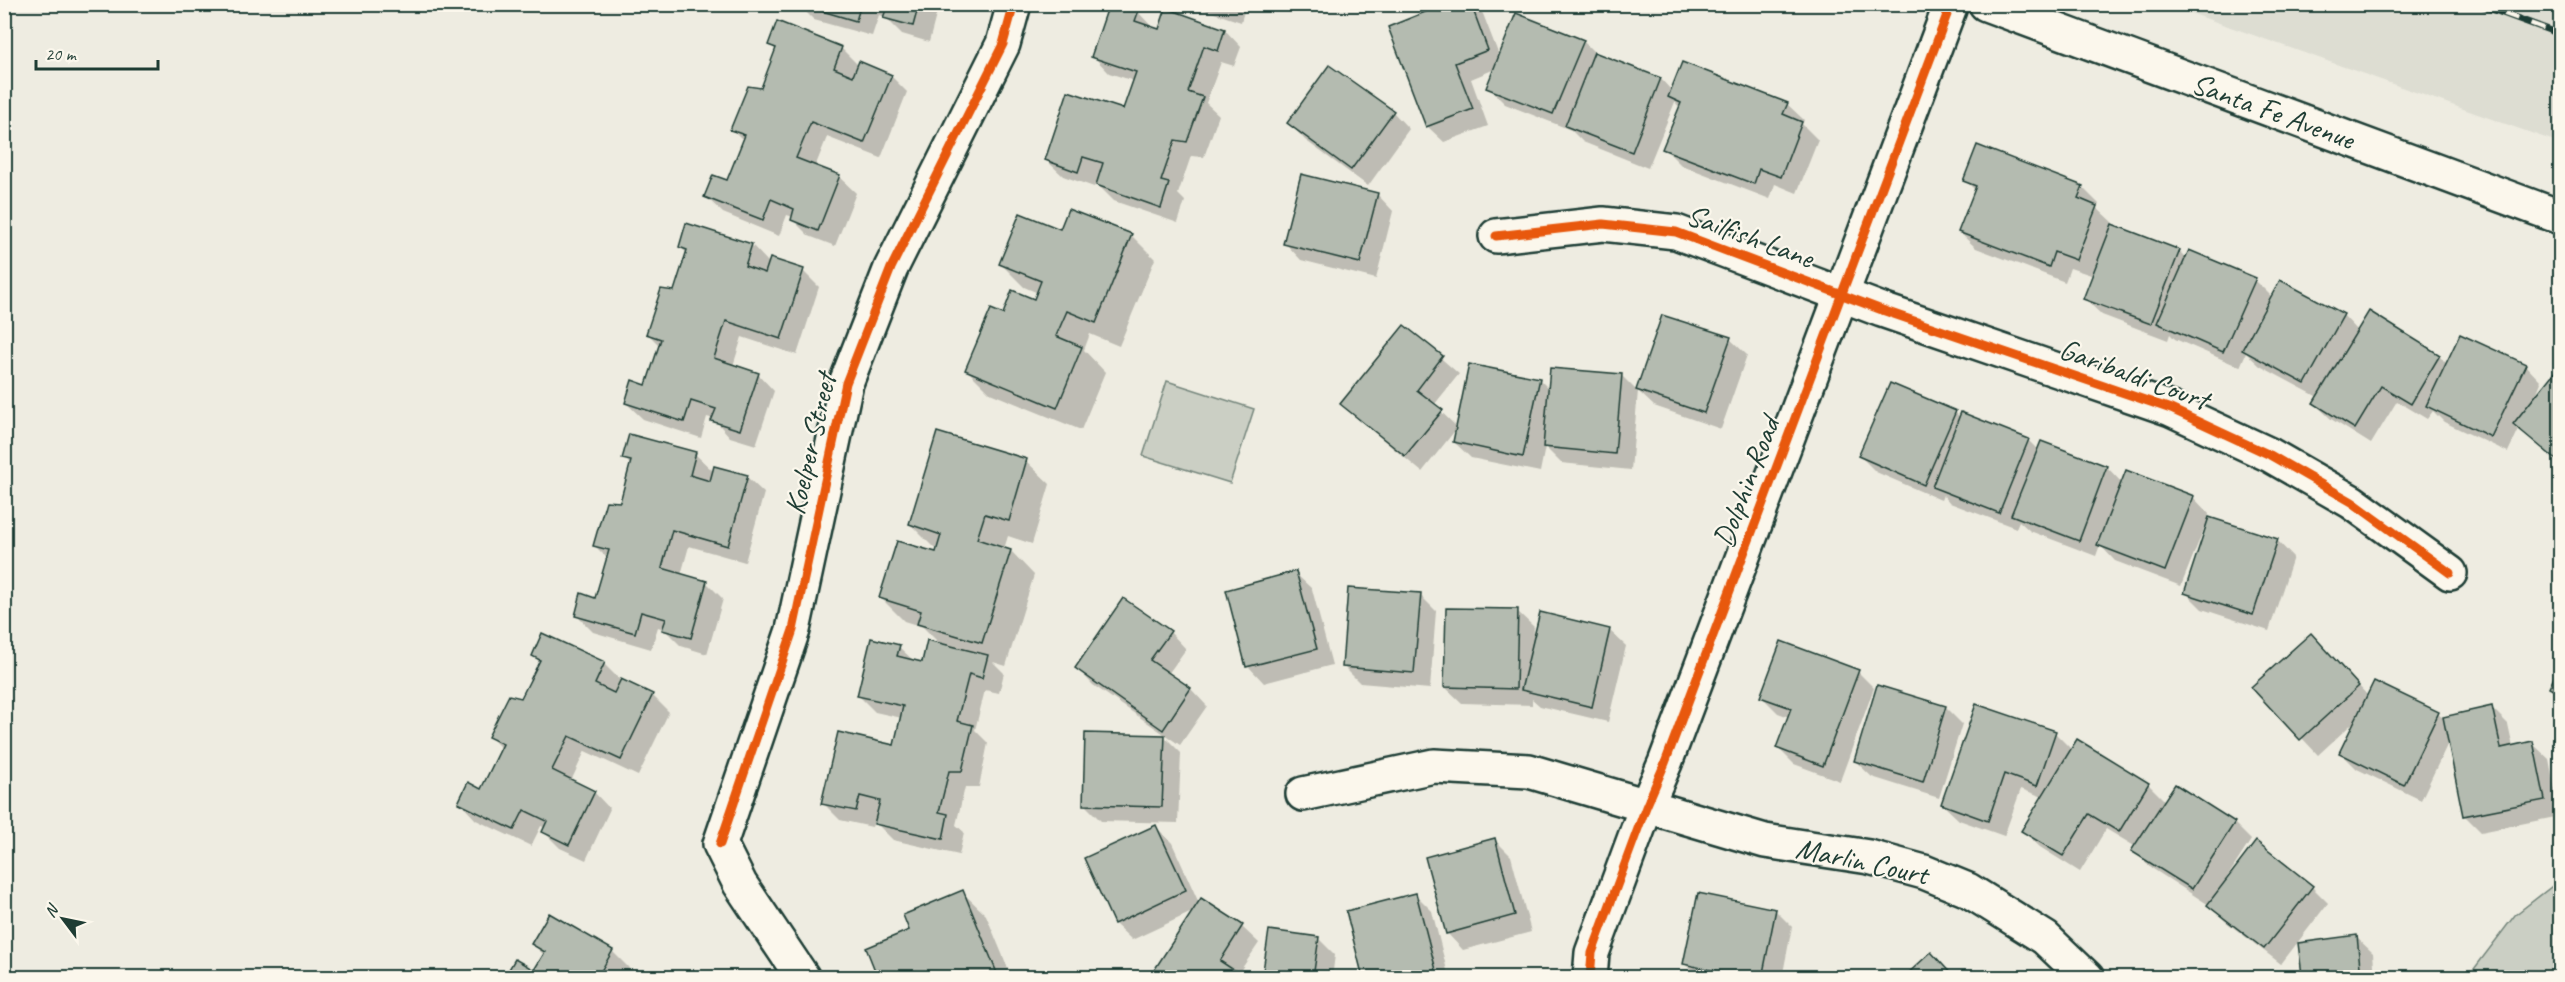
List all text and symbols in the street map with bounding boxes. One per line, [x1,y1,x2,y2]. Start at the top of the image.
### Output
scale bar [36,33,158,71]
text: 20 m [45,43,78,65]
street label: Santa Fe Avenue [2187,64,2362,159]
street label: Sailfish Lane [1681,196,1821,277]
street label: Garibaldi Court [2054,330,2218,420]
street label: Koelper Street [775,366,846,518]
street label: Dolphin Road [1704,408,1790,552]
street label: Marlin Court [1793,829,1934,894]
north arrow [33,889,93,949]
text: N [40,899,64,921]

